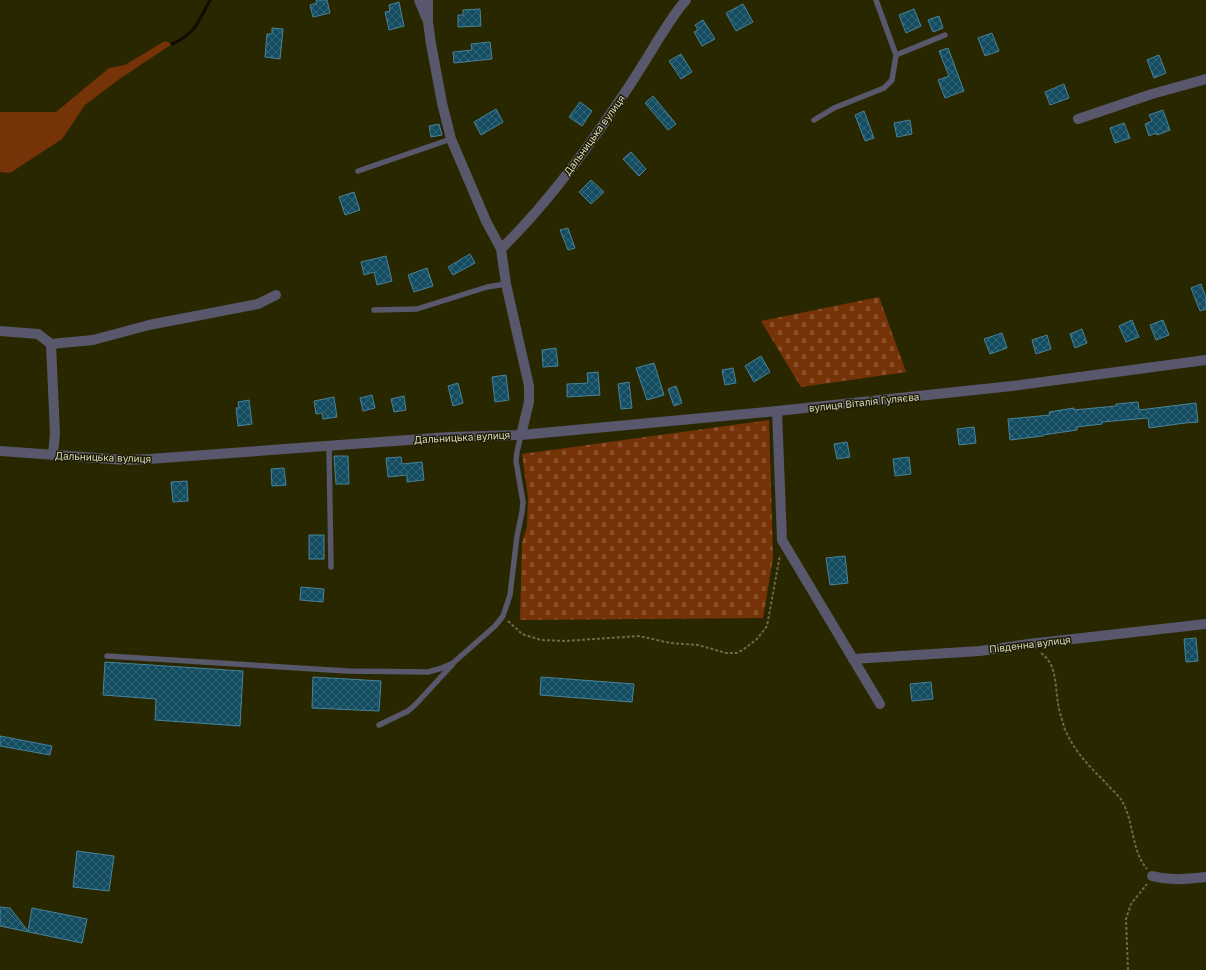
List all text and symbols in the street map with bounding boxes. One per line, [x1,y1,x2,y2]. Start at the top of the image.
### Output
street label: Дальницька вулиця [561,92,627,178]
street label: вулиця Віталія Гуляєва [808,390,920,414]
street label: Дальницька вулиця [414,428,510,446]
street label: Дальницька вулиця [55,449,151,465]
street label: Південна вулиця [989,633,1071,655]

